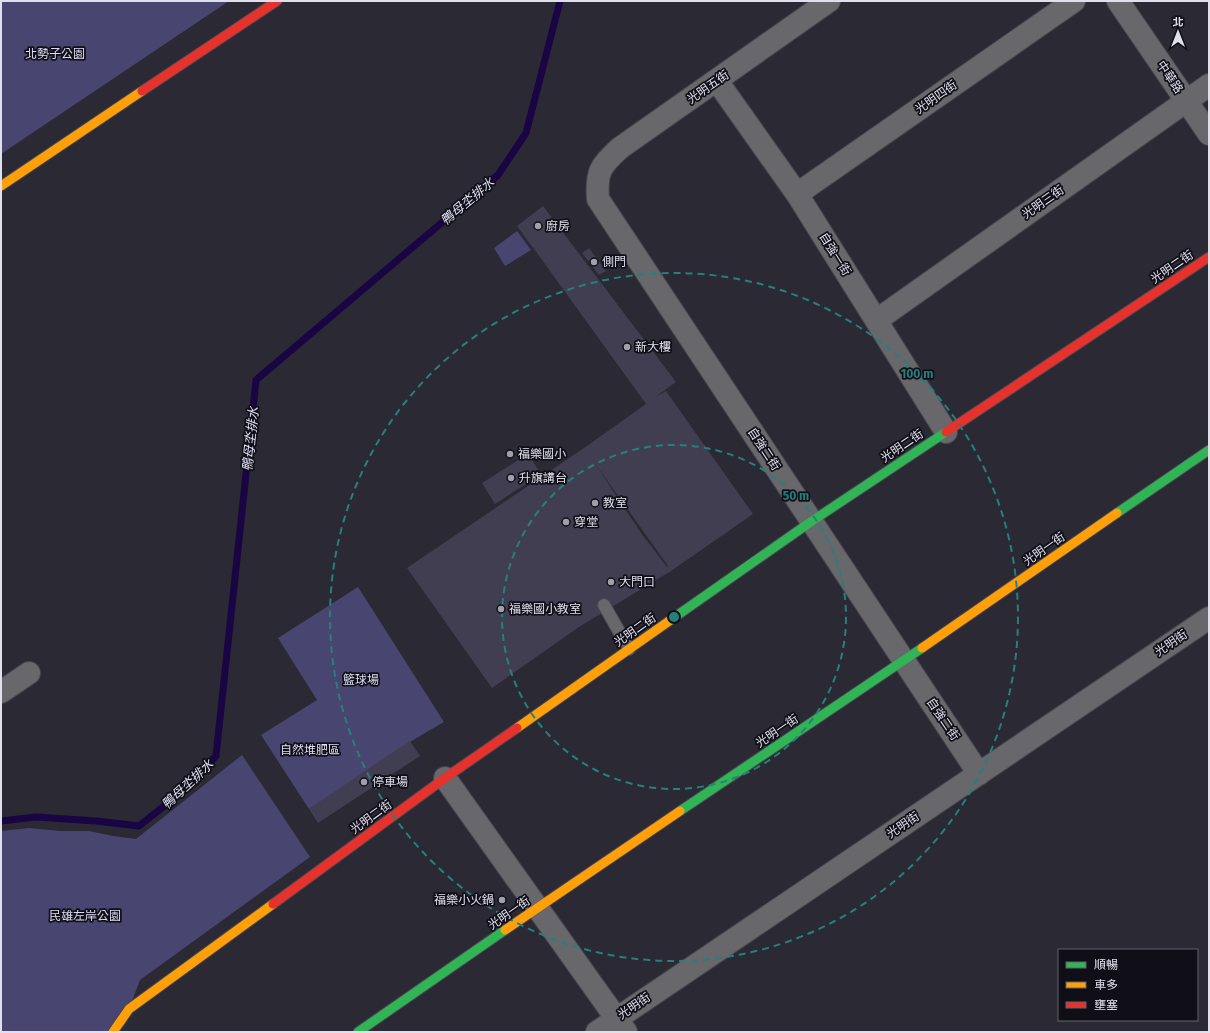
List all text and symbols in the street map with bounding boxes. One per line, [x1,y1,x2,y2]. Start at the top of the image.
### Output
north arrow [1158,12,1198,52]
text: 北 [1173,16,1184,29]
park label: 北勢子公園 [25,47,85,61]
street label: 中華路 [1154,58,1186,96]
street label: 光明五街 [684,67,732,107]
street label: 光明四街 [912,77,960,117]
water label: 鴨母坔排水 [438,174,498,228]
street label: 光明三街 [1019,182,1067,222]
place label: 廚房 [546,219,570,233]
marker: 廚房 [533,221,543,231]
street label: 自強一街 [816,230,854,278]
street label: 光明二街 [1148,248,1196,286]
place label: 側門 [602,255,626,269]
marker: 側門 [589,257,599,267]
place label: 新大樓 [635,340,671,354]
marker: 新大樓 [622,342,632,352]
text: 100 m [901,367,933,381]
water label: 鴨母坔排水 [240,405,261,472]
street label: 自強二街 [745,425,783,473]
street label: 光明二街 [878,427,926,465]
place label: 福樂國小 [518,447,566,461]
marker: 福樂國小 [505,449,515,459]
place label: 升旗講台 [519,471,567,485]
marker: 升旗講台 [506,473,516,483]
text: 50 m [783,489,809,503]
place label: 教室 [603,496,627,510]
marker: 教室 [590,498,600,508]
place label: 穿堂 [574,515,598,529]
marker: 穿堂 [561,517,571,527]
street label: 光明一街 [1020,529,1068,569]
place label: 大門口 [619,575,655,589]
marker: 大門口 [606,577,616,587]
place label: 福樂國小教室 [509,602,581,616]
marker: 福樂國小教室 [496,604,506,614]
street label: 光明二街 [611,610,659,650]
centre of rings [667,610,681,624]
street label: 光明街 [1152,627,1190,659]
park label: 籃球場 [343,673,379,687]
street label: 自強二街 [924,695,962,743]
street label: 光明一街 [753,712,801,750]
park label: 自然堆肥區 [280,743,340,757]
water label: 鴨母坔排水 [158,756,217,812]
place label: 停車場 [372,775,408,789]
marker: 停車場 [359,777,369,787]
street label: 光明二街 [347,797,395,837]
street label: 光明街 [884,809,922,841]
place label: 福樂小火鍋 [434,893,494,907]
street label: 光明一街 [485,893,533,933]
marker: 福樂小火鍋 [497,895,507,905]
park label: 民雄左岸公園 [49,909,121,923]
legend [1058,949,1198,1021]
text: 順暢 [1094,958,1118,972]
text: 車多 [1094,978,1118,992]
street label: 光明街 [615,990,653,1022]
text: 壅塞 [1094,998,1118,1012]

